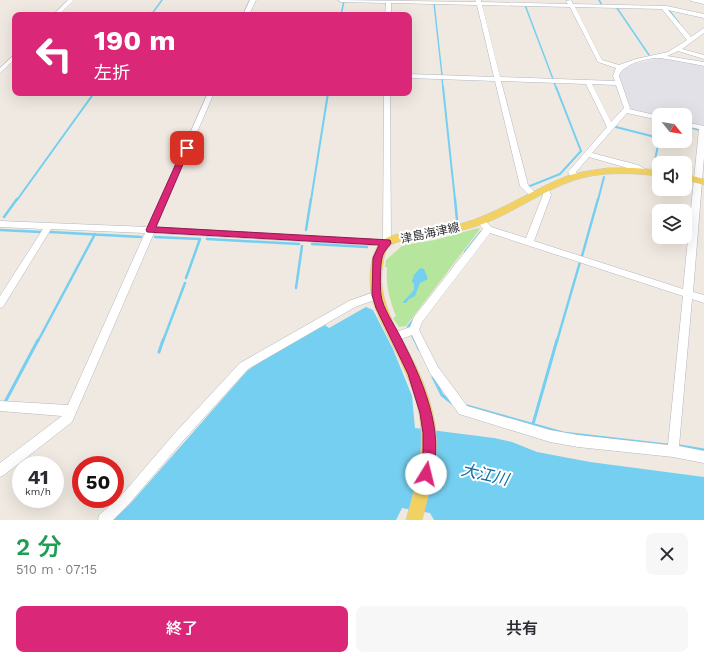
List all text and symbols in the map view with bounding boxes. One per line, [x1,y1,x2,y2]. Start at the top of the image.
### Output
text: 190 m [94,24,176,57]
icon: left [28,28,80,80]
text: 左折 [94,62,130,83]
north arrow [652,108,692,148]
map controls [652,108,692,244]
pin [170,131,204,165]
icon: arrive [176,137,198,159]
button: sound [652,156,692,196]
button: layers [652,204,692,244]
street label: 津島海津線 [399,220,461,246]
position arrow [405,453,447,495]
speed limit sign: 50 [72,456,124,508]
water label: 大江川 [459,460,512,490]
text: 41 [27,465,49,489]
text: km/h [25,486,51,497]
text: 2 分 [16,533,62,561]
button: close [646,533,688,575]
text: 510 m · 07:15 [16,562,97,577]
button: 終了 [16,606,348,652]
button: 共有 [356,606,688,652]

